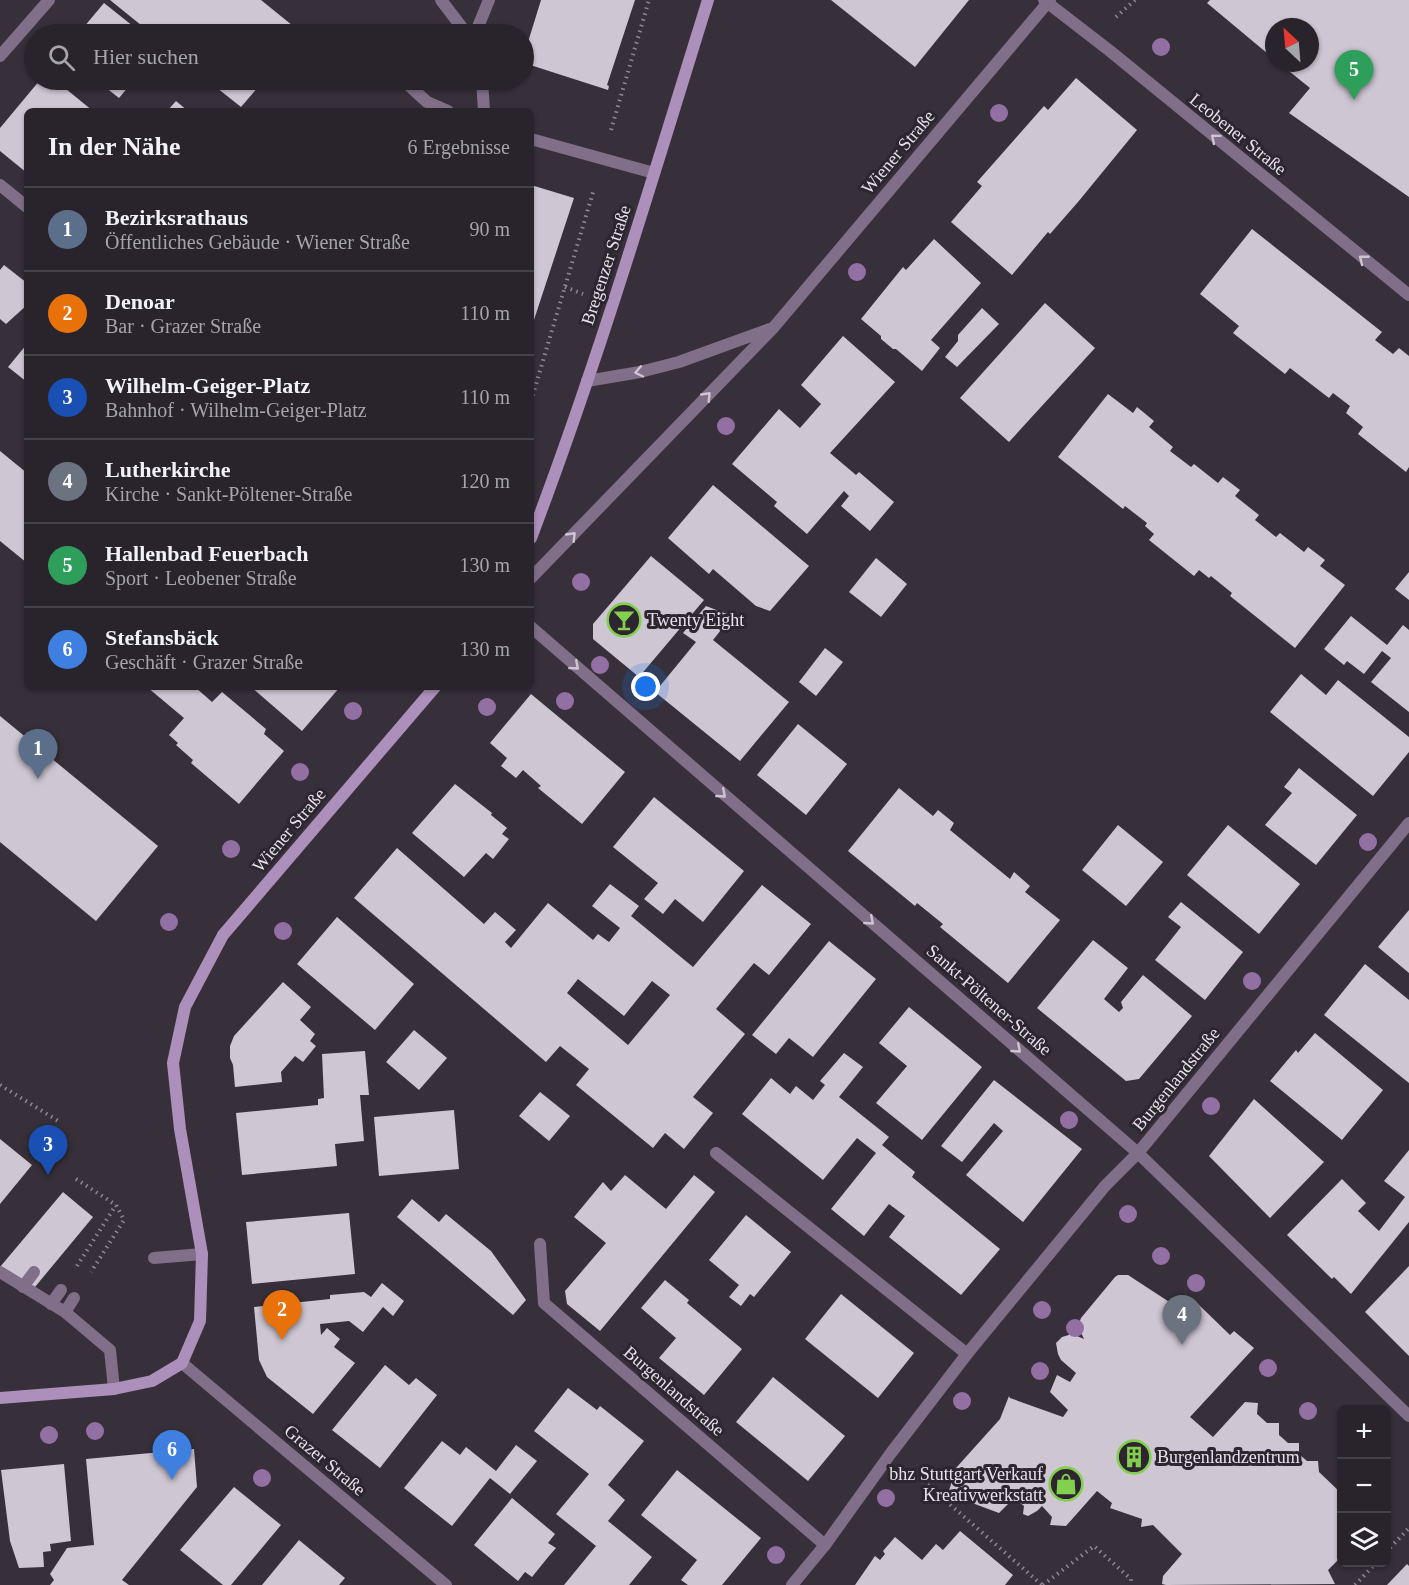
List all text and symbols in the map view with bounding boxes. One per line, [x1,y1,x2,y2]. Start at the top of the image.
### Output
north arrow [1265,18,1319,72]
search box [24,24,534,90]
icon: search [45,41,78,74]
text: Hier suchen [93,44,199,69]
pin: 5 [1334,51,1374,100]
street label: Leobener Straße [1186,89,1290,179]
street label: Wiener Straße [857,106,939,198]
text: In der Nähe [48,132,180,161]
one-way arrow [1211,134,1222,145]
text: 6 Ergebnisse [408,136,510,158]
street label: Bregenzer Straße [577,203,635,327]
text: Bezirksrathaus [105,205,248,230]
text: 1 [63,218,73,240]
text: 90 m [469,218,510,240]
text: Öffentliches Gebäude · Wiener Straße [105,231,410,253]
one-way arrow [1359,255,1370,266]
text: Denoar [105,289,175,314]
text: 2 [63,302,73,324]
text: 110 m [460,302,510,324]
text: Bar · Grazer Straße [105,315,261,337]
one-way arrow [634,365,644,378]
text: Wilhelm-Geiger-Platz [105,373,310,398]
text: 3 [63,386,73,408]
text: 110 m [460,386,510,408]
one-way arrow [700,392,711,403]
text: Bahnhof · Wilhelm-Geiger-Platz [105,399,367,421]
text: Lutherkirche [105,457,230,482]
text: 4 [63,470,73,492]
text: 120 m [459,470,510,492]
text: Kirche · Sankt-Pöltener-Straße [105,483,352,505]
one-way arrow [564,532,575,543]
text: Hallenbad Feuerbach [105,541,309,566]
text: 5 [63,554,73,576]
text: 130 m [459,554,510,576]
text: Sport · Leobener Straße [105,567,297,589]
bar icon: Twenty Eight [606,602,642,638]
place label: Twenty Eight [647,610,744,630]
text: Stefansbäck [105,625,219,650]
text: 6 [63,638,73,660]
text: 130 m [459,638,510,660]
text: Geschäft · Grazer Straße [105,651,303,673]
one-way arrow [568,659,579,670]
your location [631,672,660,701]
pin: 1 [18,730,57,779]
street label: Wiener Straße [248,784,330,876]
one-way arrow [715,787,726,798]
one-way arrow [863,914,874,925]
street label: Sankt-Pöltener-Straße [923,940,1055,1060]
street label: Burgenlandstraße [1128,1023,1224,1135]
one-way arrow [1011,1041,1022,1052]
pin: 3 [28,1126,68,1175]
pin: 2 [262,1290,302,1340]
pin: 4 [1162,1296,1202,1345]
street label: Burgenlandstraße [620,1342,728,1440]
map controls [1337,1405,1391,1567]
button: + [1337,1405,1391,1459]
street label: Grazer Straße [280,1420,370,1500]
pin: 6 [152,1430,192,1480]
building icon: Burgenlandzentrum [1116,1439,1152,1475]
place label: Burgenlandzentrum [1157,1447,1300,1467]
button: − [1337,1459,1391,1513]
place label: bhz Stuttgart Verkauf Kreativwerkstatt [889,1464,1043,1505]
shop icon: bhz Stuttgart Verkauf Kreativwerkstatt [1048,1466,1084,1502]
button: layers [1337,1513,1391,1567]

